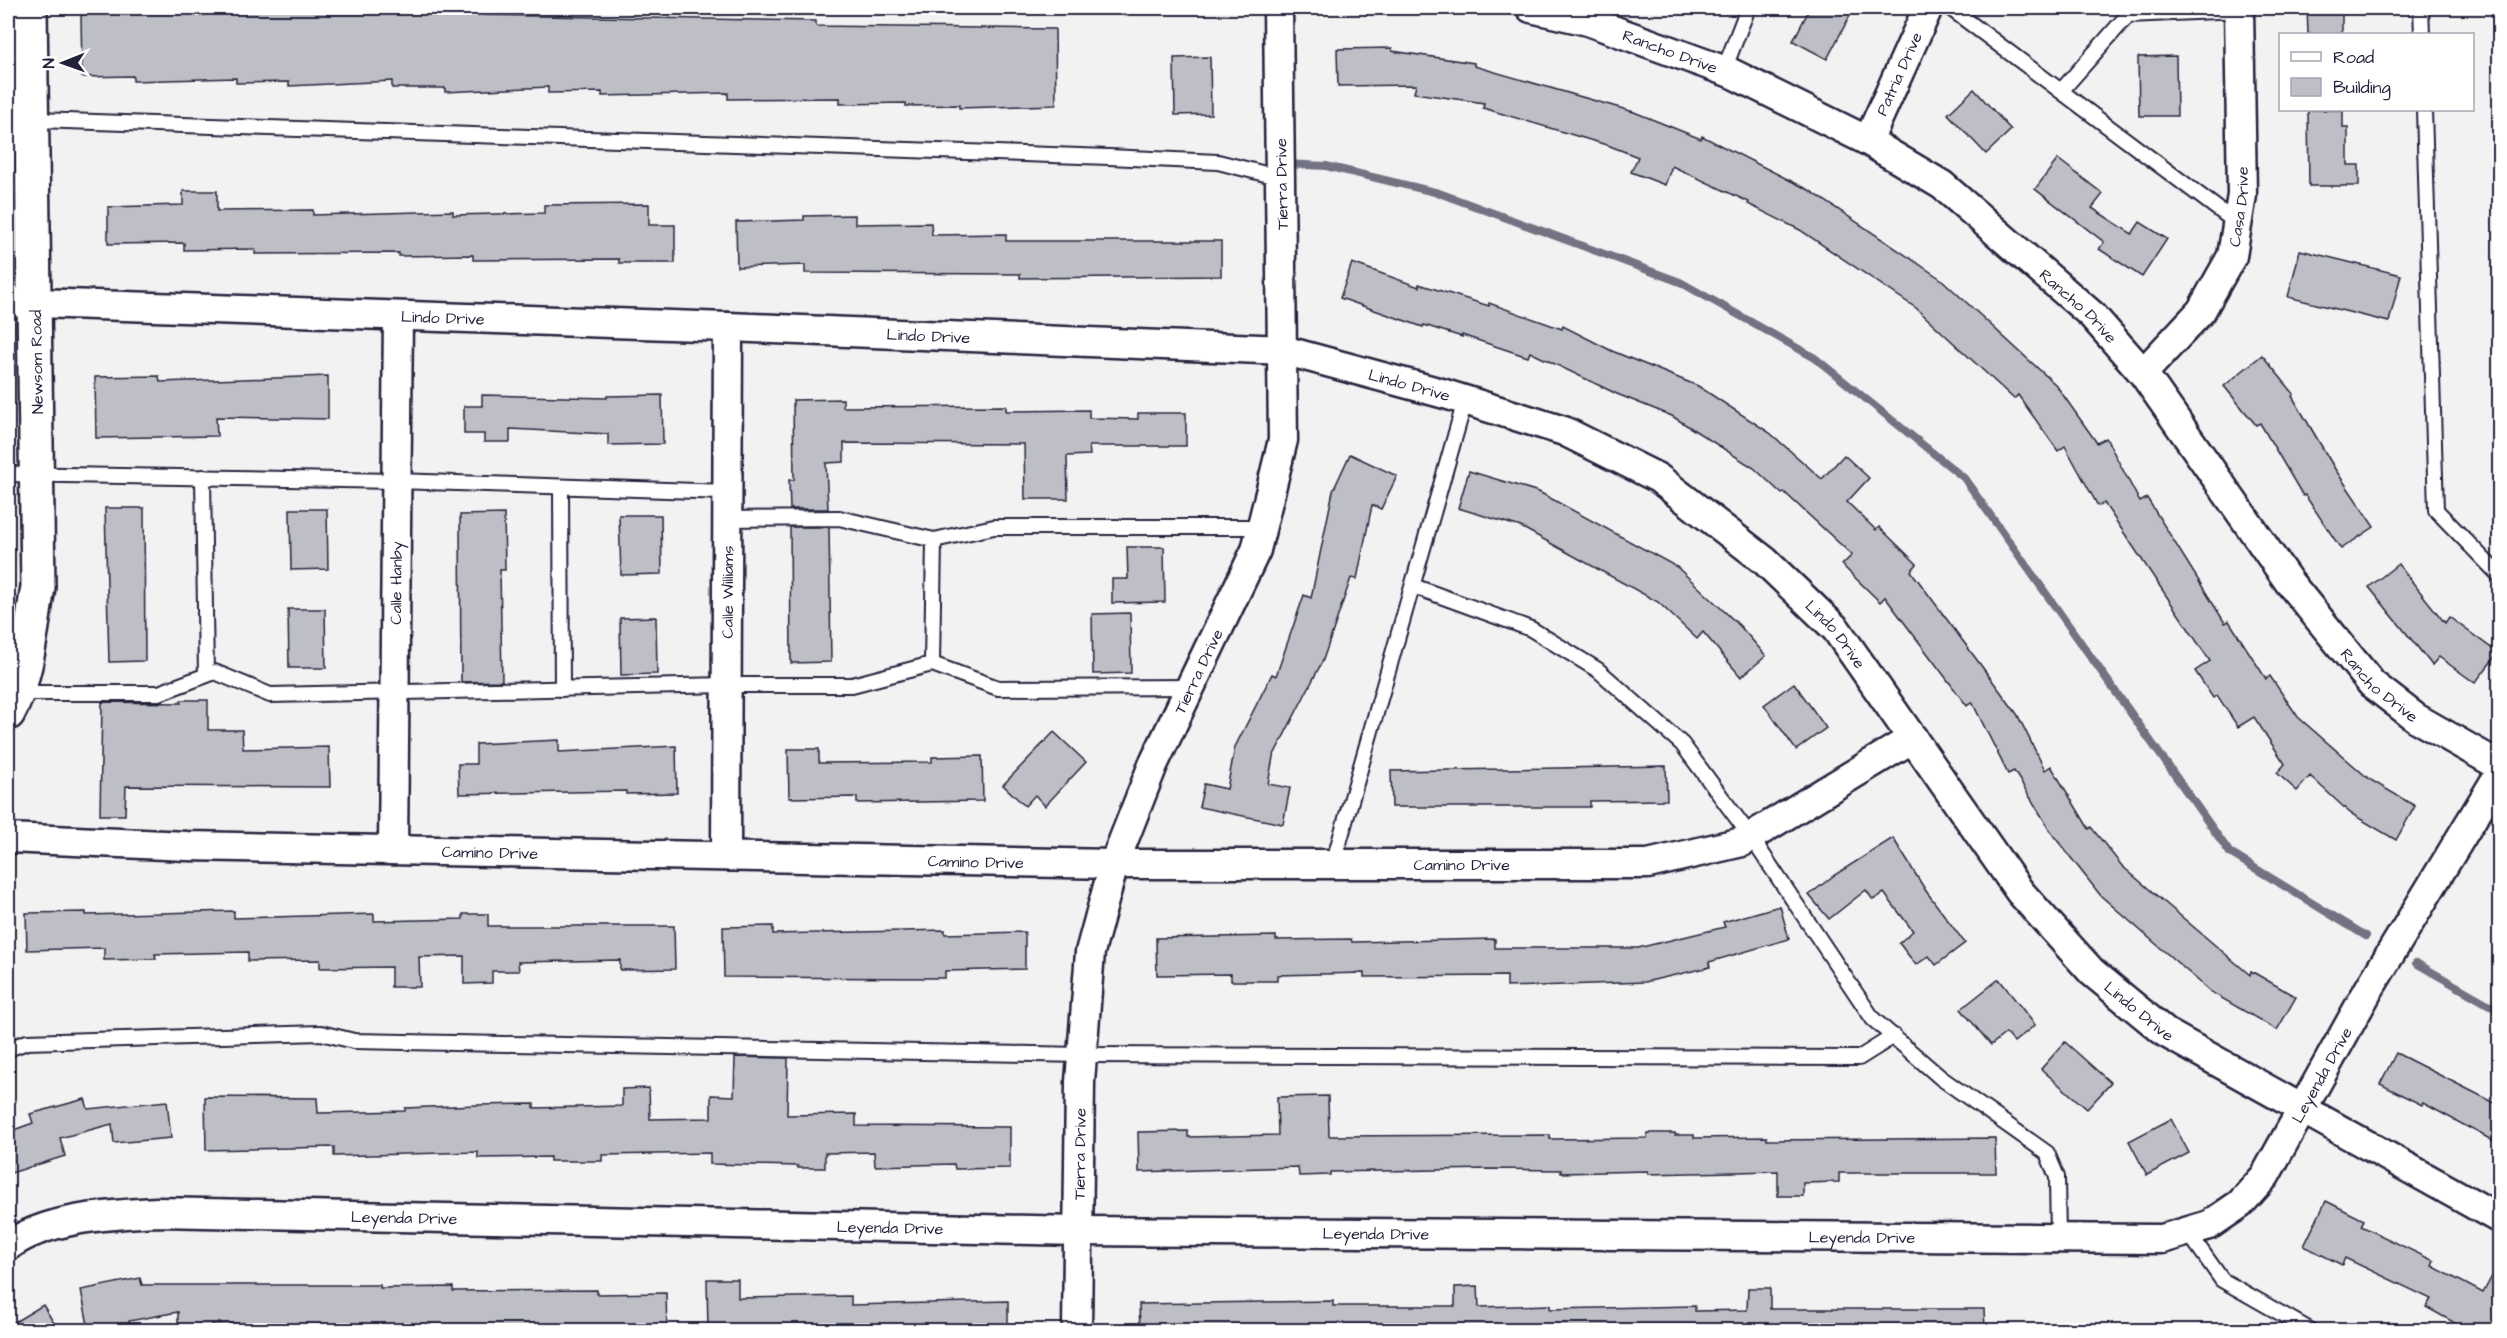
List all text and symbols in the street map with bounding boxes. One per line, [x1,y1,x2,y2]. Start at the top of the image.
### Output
street label: Rancho Drive [1619,25,1721,79]
street label: Patria Drive [1871,28,1928,119]
north arrow [33,33,93,93]
legend [2279,33,2474,111]
text: Road [2333,45,2374,70]
text: N [38,58,60,68]
text: Building [2333,75,2391,101]
street label: Tierra Drive [1270,138,1294,230]
street label: Casa Drive [2224,166,2254,248]
street label: Rancho Drive [2034,264,2122,348]
street label: Lindo Drive [401,306,485,331]
street label: Newsom Road [25,310,49,414]
street label: Lindo Drive [886,324,971,349]
street label: Lindo Drive [1366,364,1453,407]
street label: Calle Hanby [385,541,409,625]
street label: Calle Williams [717,545,739,639]
street label: Lindo Drive [1800,595,1871,674]
street label: Tierra Drive [1169,625,1229,718]
street label: Rancho Drive [2335,644,2423,728]
street label: Camino Drive [441,841,538,865]
street label: Camino Drive [927,850,1024,874]
street label: Camino Drive [1413,854,1510,876]
street label: Lindo Drive [2099,977,2177,1047]
street label: Leyenda Drive [2287,1023,2358,1127]
street label: Tierra Drive [1069,1108,1092,1200]
street label: Leyenda Drive [351,1206,458,1230]
street label: Leyenda Drive [836,1216,944,1240]
street label: Leyenda Drive [1323,1223,1430,1246]
street label: Leyenda Drive [1809,1226,1916,1250]

